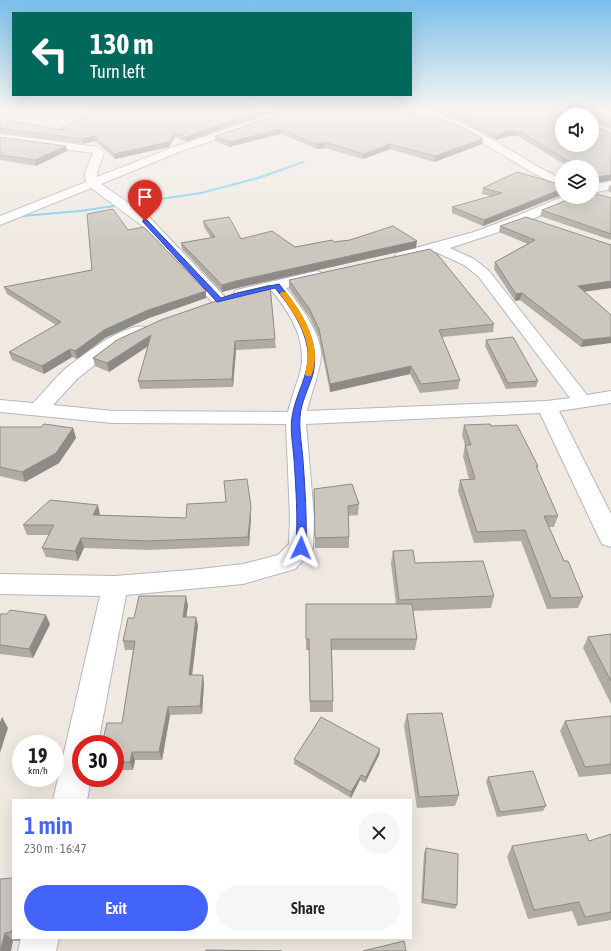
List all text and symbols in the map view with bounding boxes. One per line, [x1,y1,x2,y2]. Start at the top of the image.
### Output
icon: left [24,28,76,80]
text: 130 m [90,28,153,60]
text: Turn left [90,61,145,82]
map controls [555,108,599,204]
button: sound [555,108,599,152]
button: layers [555,160,599,204]
pin [128,180,162,221]
icon: arrive [134,186,156,208]
position arrow [280,527,322,569]
speed limit sign: 30 [72,735,124,787]
text: 19 [29,744,47,767]
text: km/h [28,765,48,776]
text: 1 min [24,812,73,839]
button: close [358,812,400,854]
text: 230 m · 16:47 [24,841,87,856]
button: Exit [24,885,208,931]
button: Share [216,885,400,931]

